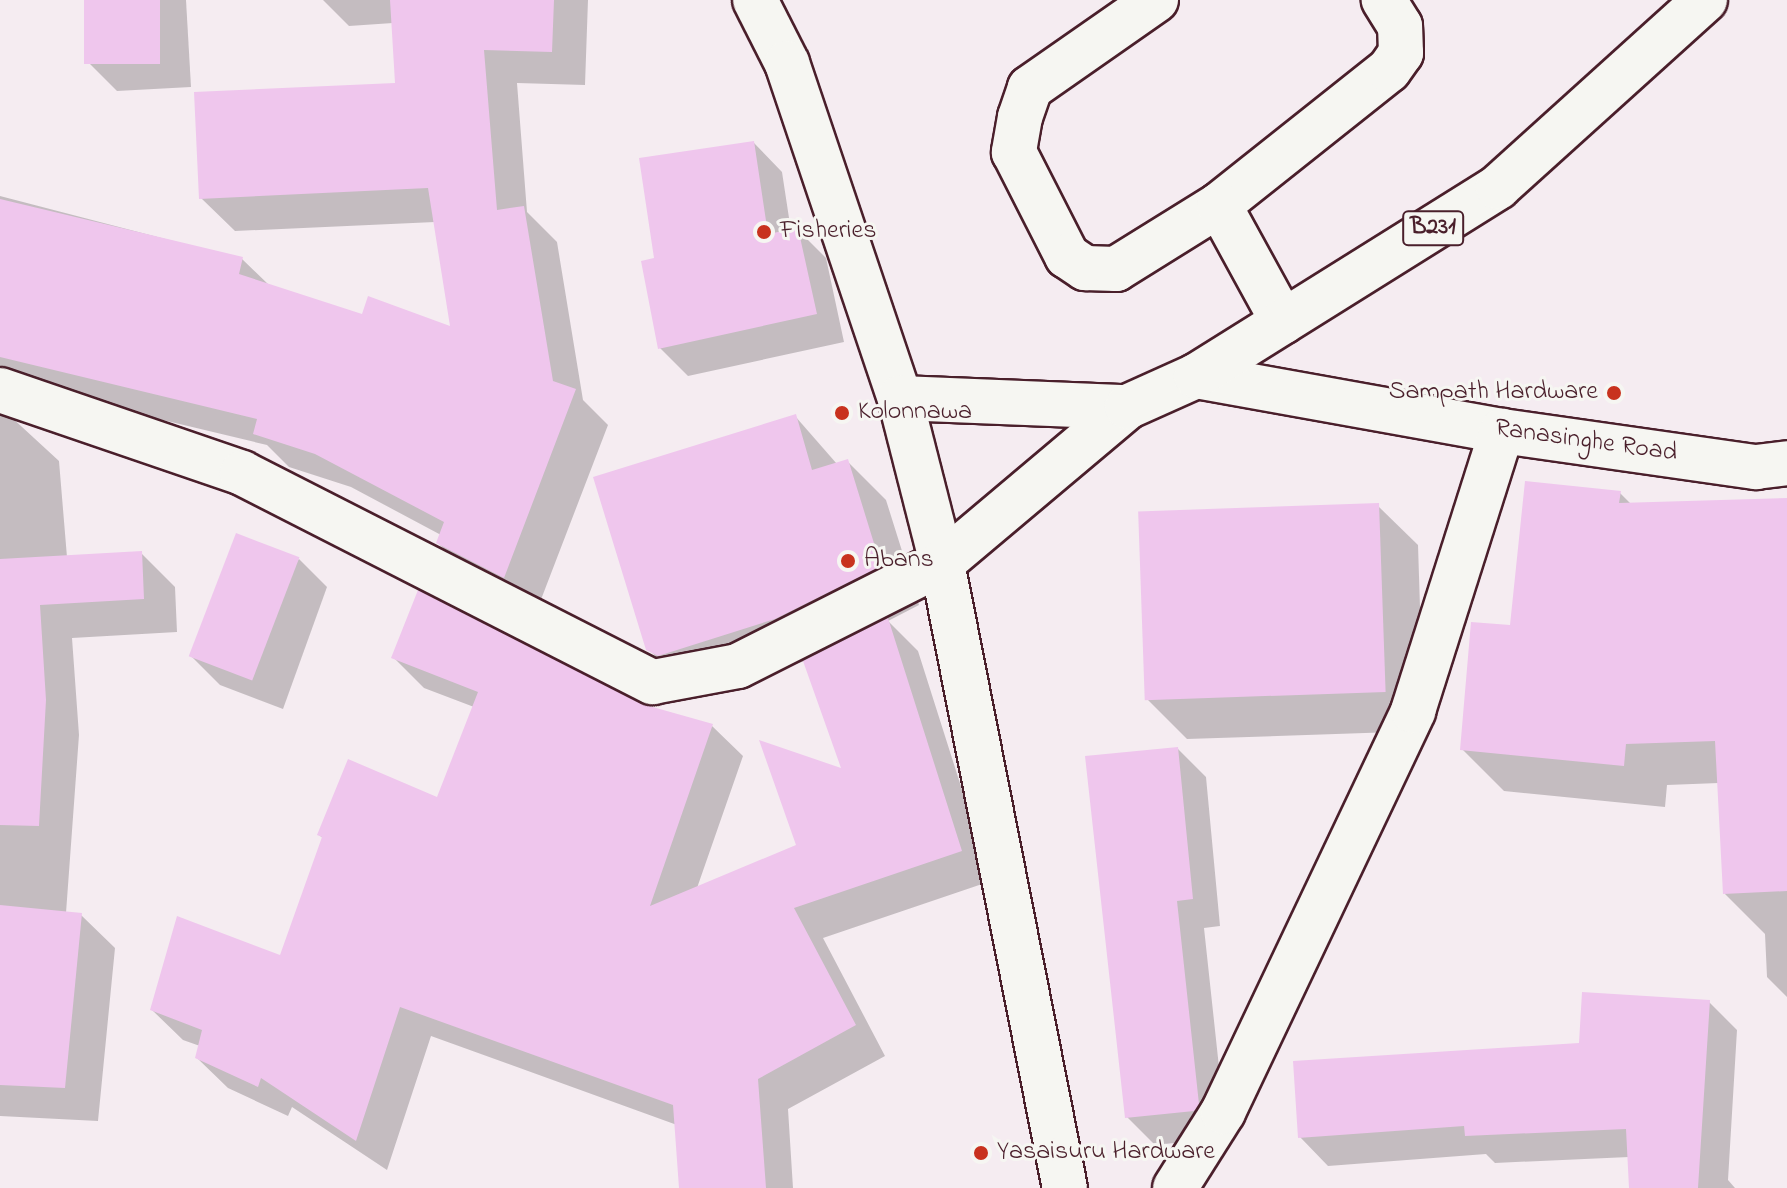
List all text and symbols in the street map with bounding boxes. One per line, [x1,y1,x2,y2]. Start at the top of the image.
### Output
road number: B231 [1401,208,1465,248]
place label: Fisheries [780,216,876,248]
marker: Fisheries [755,223,773,241]
place label: Sampath Hardware [1389,377,1598,409]
marker: Sampath Hardware [1605,384,1623,402]
place label: Kolonnawa [858,397,972,429]
marker: Kolonnawa [833,404,851,422]
street label: Ranasinghe Road [1493,414,1679,470]
place label: Abans [864,545,934,577]
marker: Abans [839,552,857,570]
place label: Yasaisuru Hardware [997,1137,1215,1169]
marker: Yasaisuru Hardware [972,1144,990,1162]

